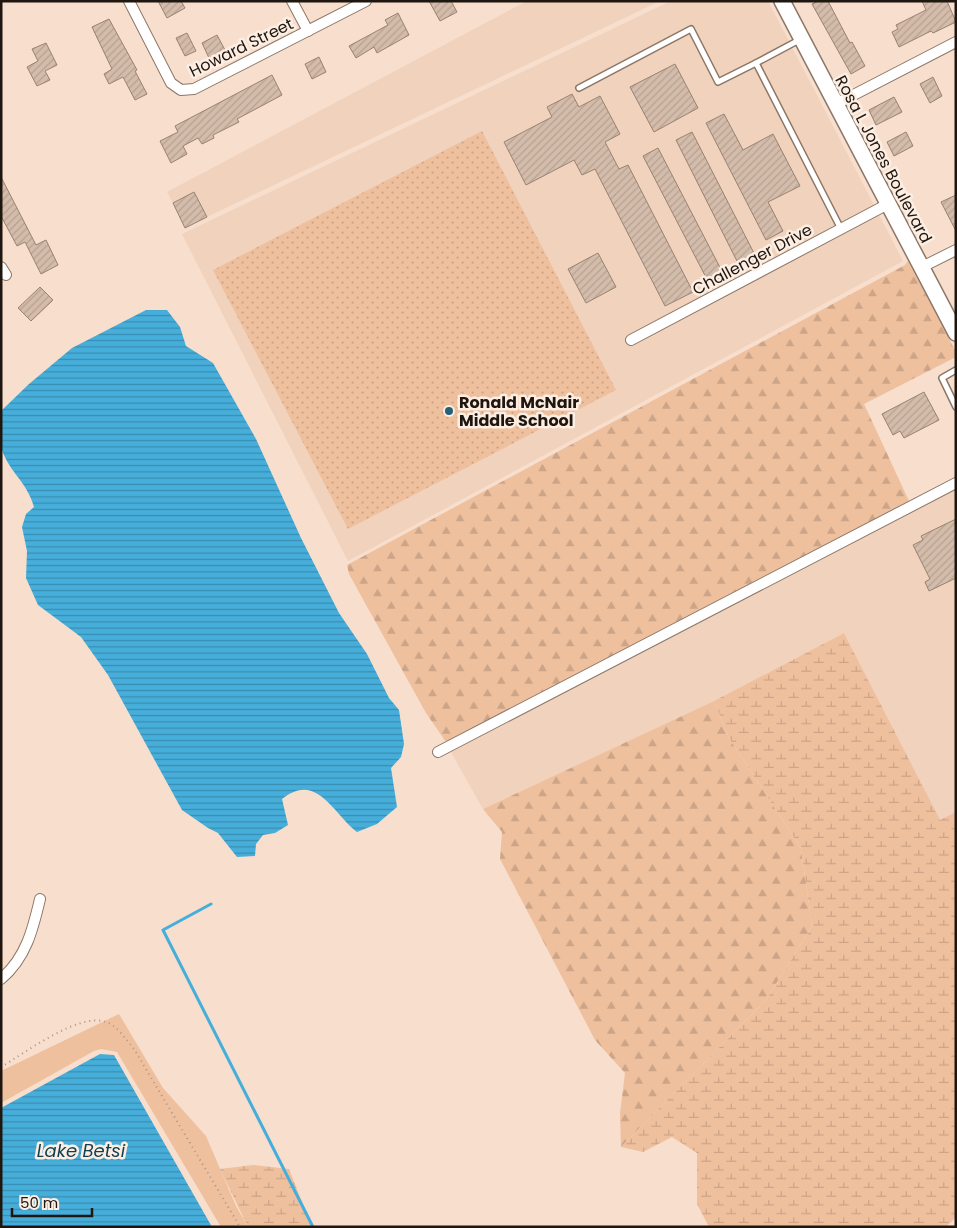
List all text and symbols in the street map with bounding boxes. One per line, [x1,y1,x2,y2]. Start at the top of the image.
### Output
street label: Howard Street [185,12,297,83]
street label: Rosa L Jones Boulevard [830,71,938,247]
street label: Challenger Drive [688,218,816,301]
place label: Ronald McNair Middle School [459,391,579,432]
marker: Ronald McNair Middle School [443,405,455,417]
water label: Lake Betsi [37,1138,126,1163]
scale bar [12,1186,92,1218]
text: 50 m [20,1192,58,1213]

